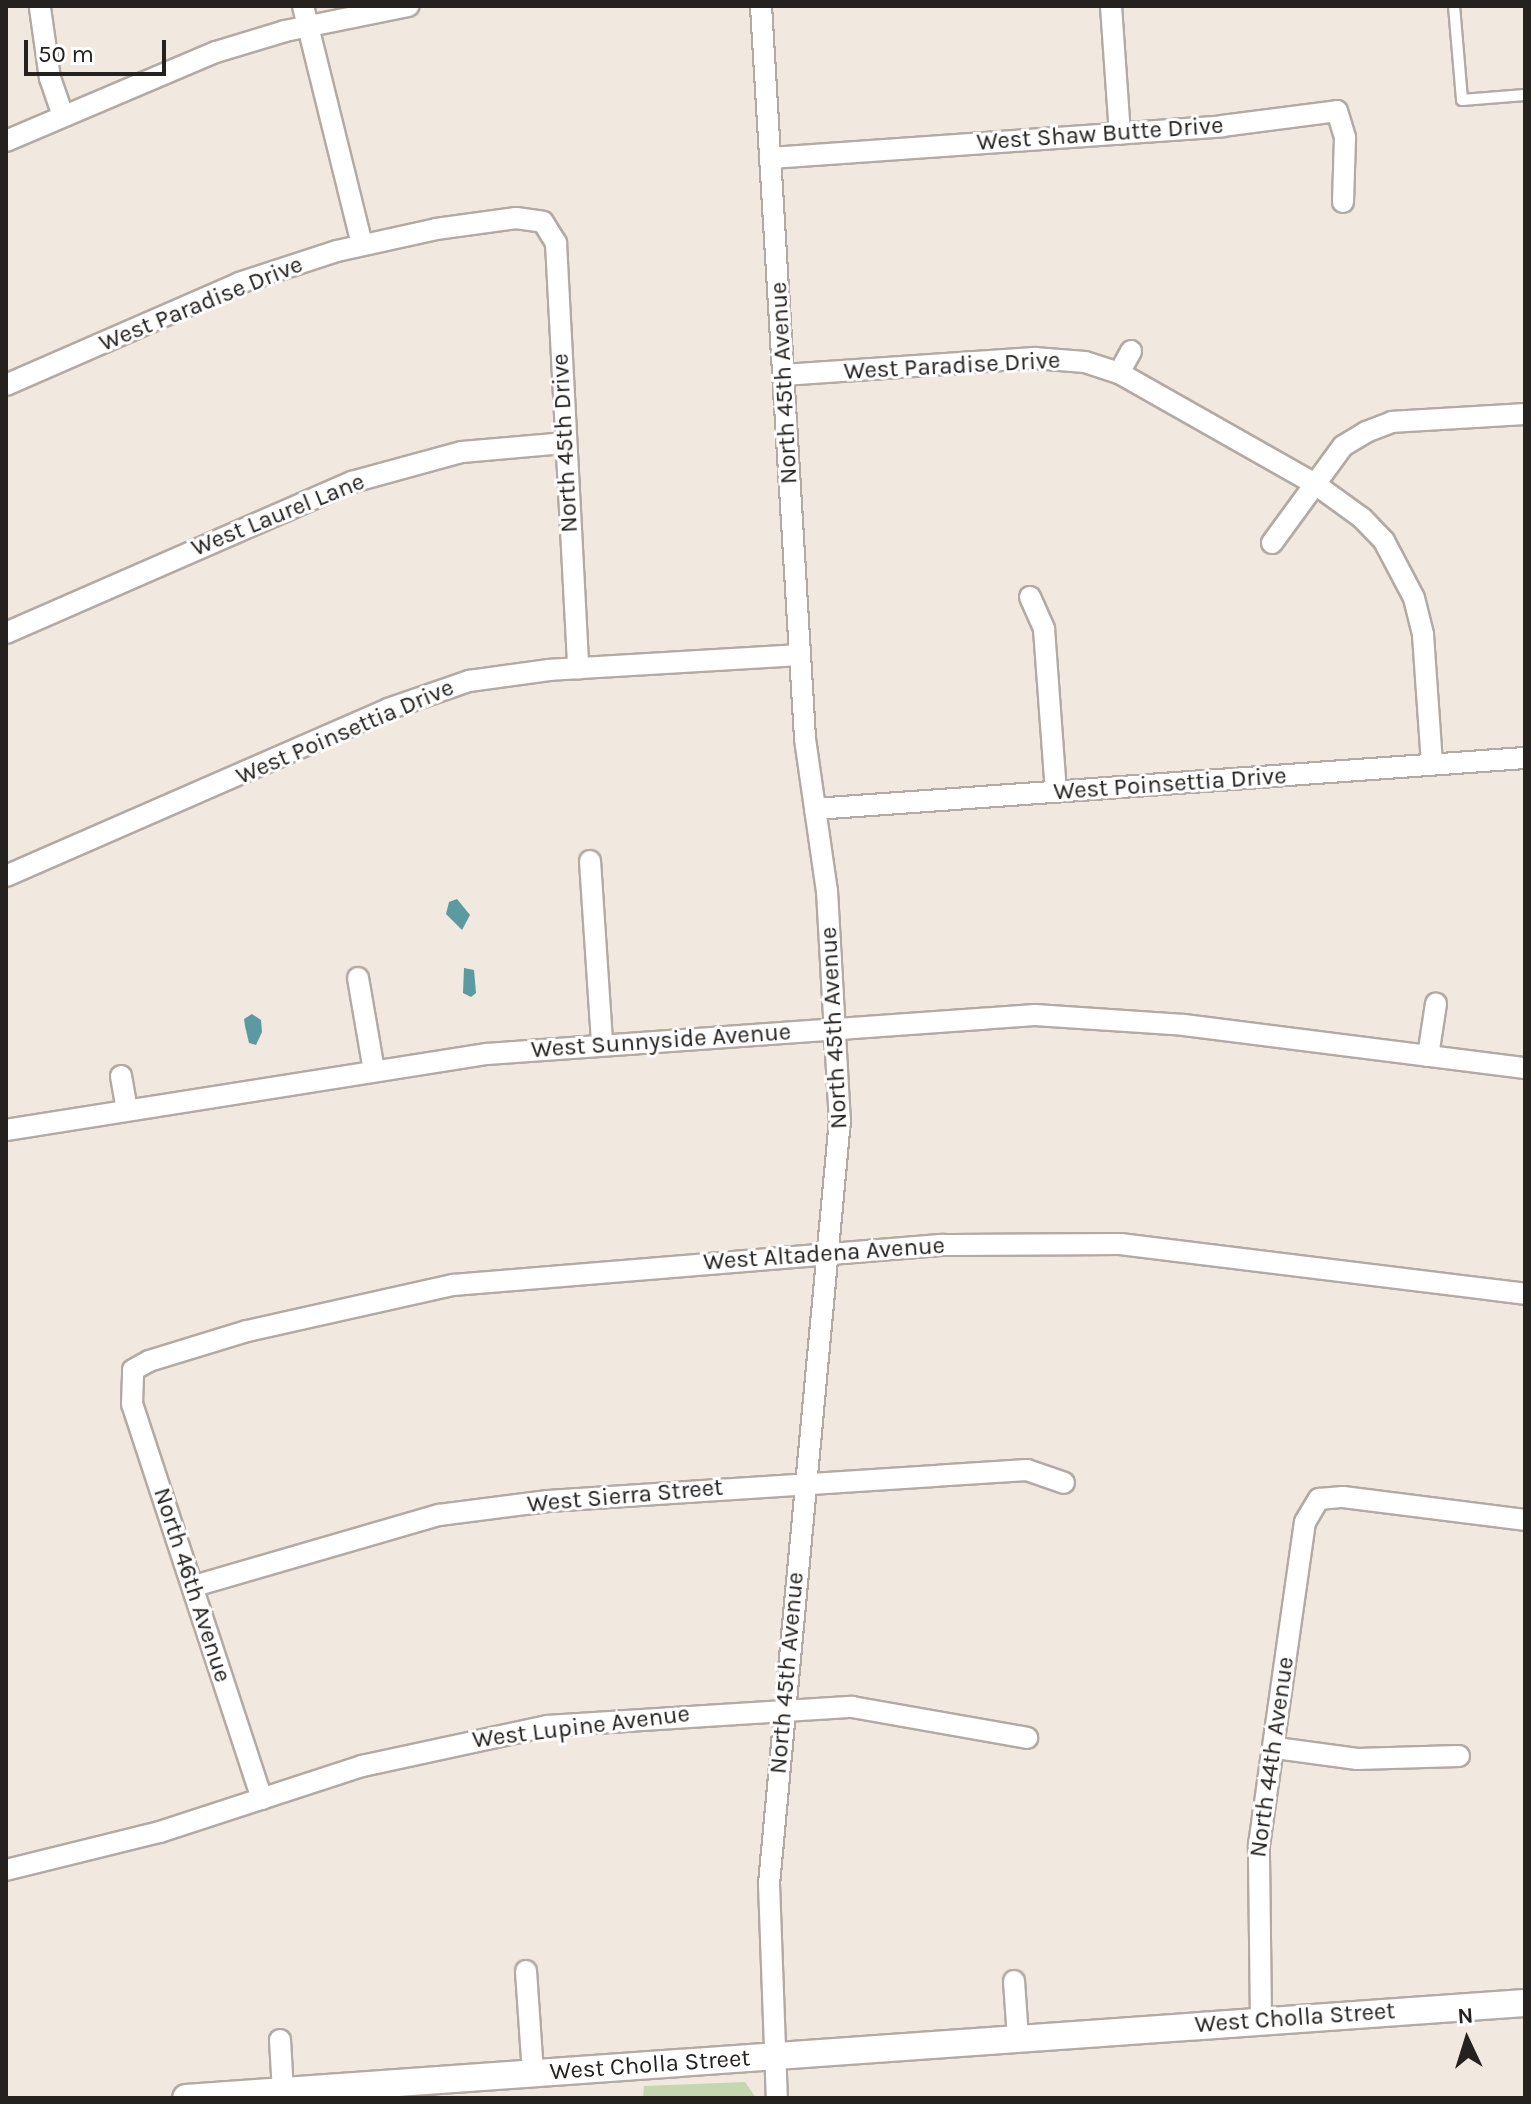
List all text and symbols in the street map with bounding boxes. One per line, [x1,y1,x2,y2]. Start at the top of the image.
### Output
scale bar [28,24,170,74]
text: 50 m [38,40,94,68]
street label: West Shaw Butte Drive [976,111,1224,157]
street label: West Paradise Drive [95,250,307,358]
street label: North 45th Avenue [764,281,804,485]
street label: West Paradise Drive [843,346,1061,386]
street label: North 45th Drive [546,353,584,533]
street label: West Laurel Lane [187,467,369,563]
street label: West Poinsettia Drive [232,673,458,791]
street label: West Poinsettia Drive [1053,761,1287,807]
street label: North 45th Avenue [814,926,854,1130]
street label: West Sunnyside Avenue [530,1018,792,1064]
street label: West Altadena Avenue [702,1231,946,1277]
street label: West Sierra Street [526,1473,724,1519]
street label: North 46th Avenue [147,1484,237,1686]
street label: North 45th Avenue [764,1571,810,1775]
street label: North 44th Avenue [1244,1655,1300,1859]
street label: West Lupine Avenue [471,1699,691,1755]
street label: West Cholla Street [1194,1997,1396,2039]
north arrow [1427,2000,1507,2080]
text: N [1457,2003,1474,2030]
street label: West Cholla Street [549,2044,751,2086]

